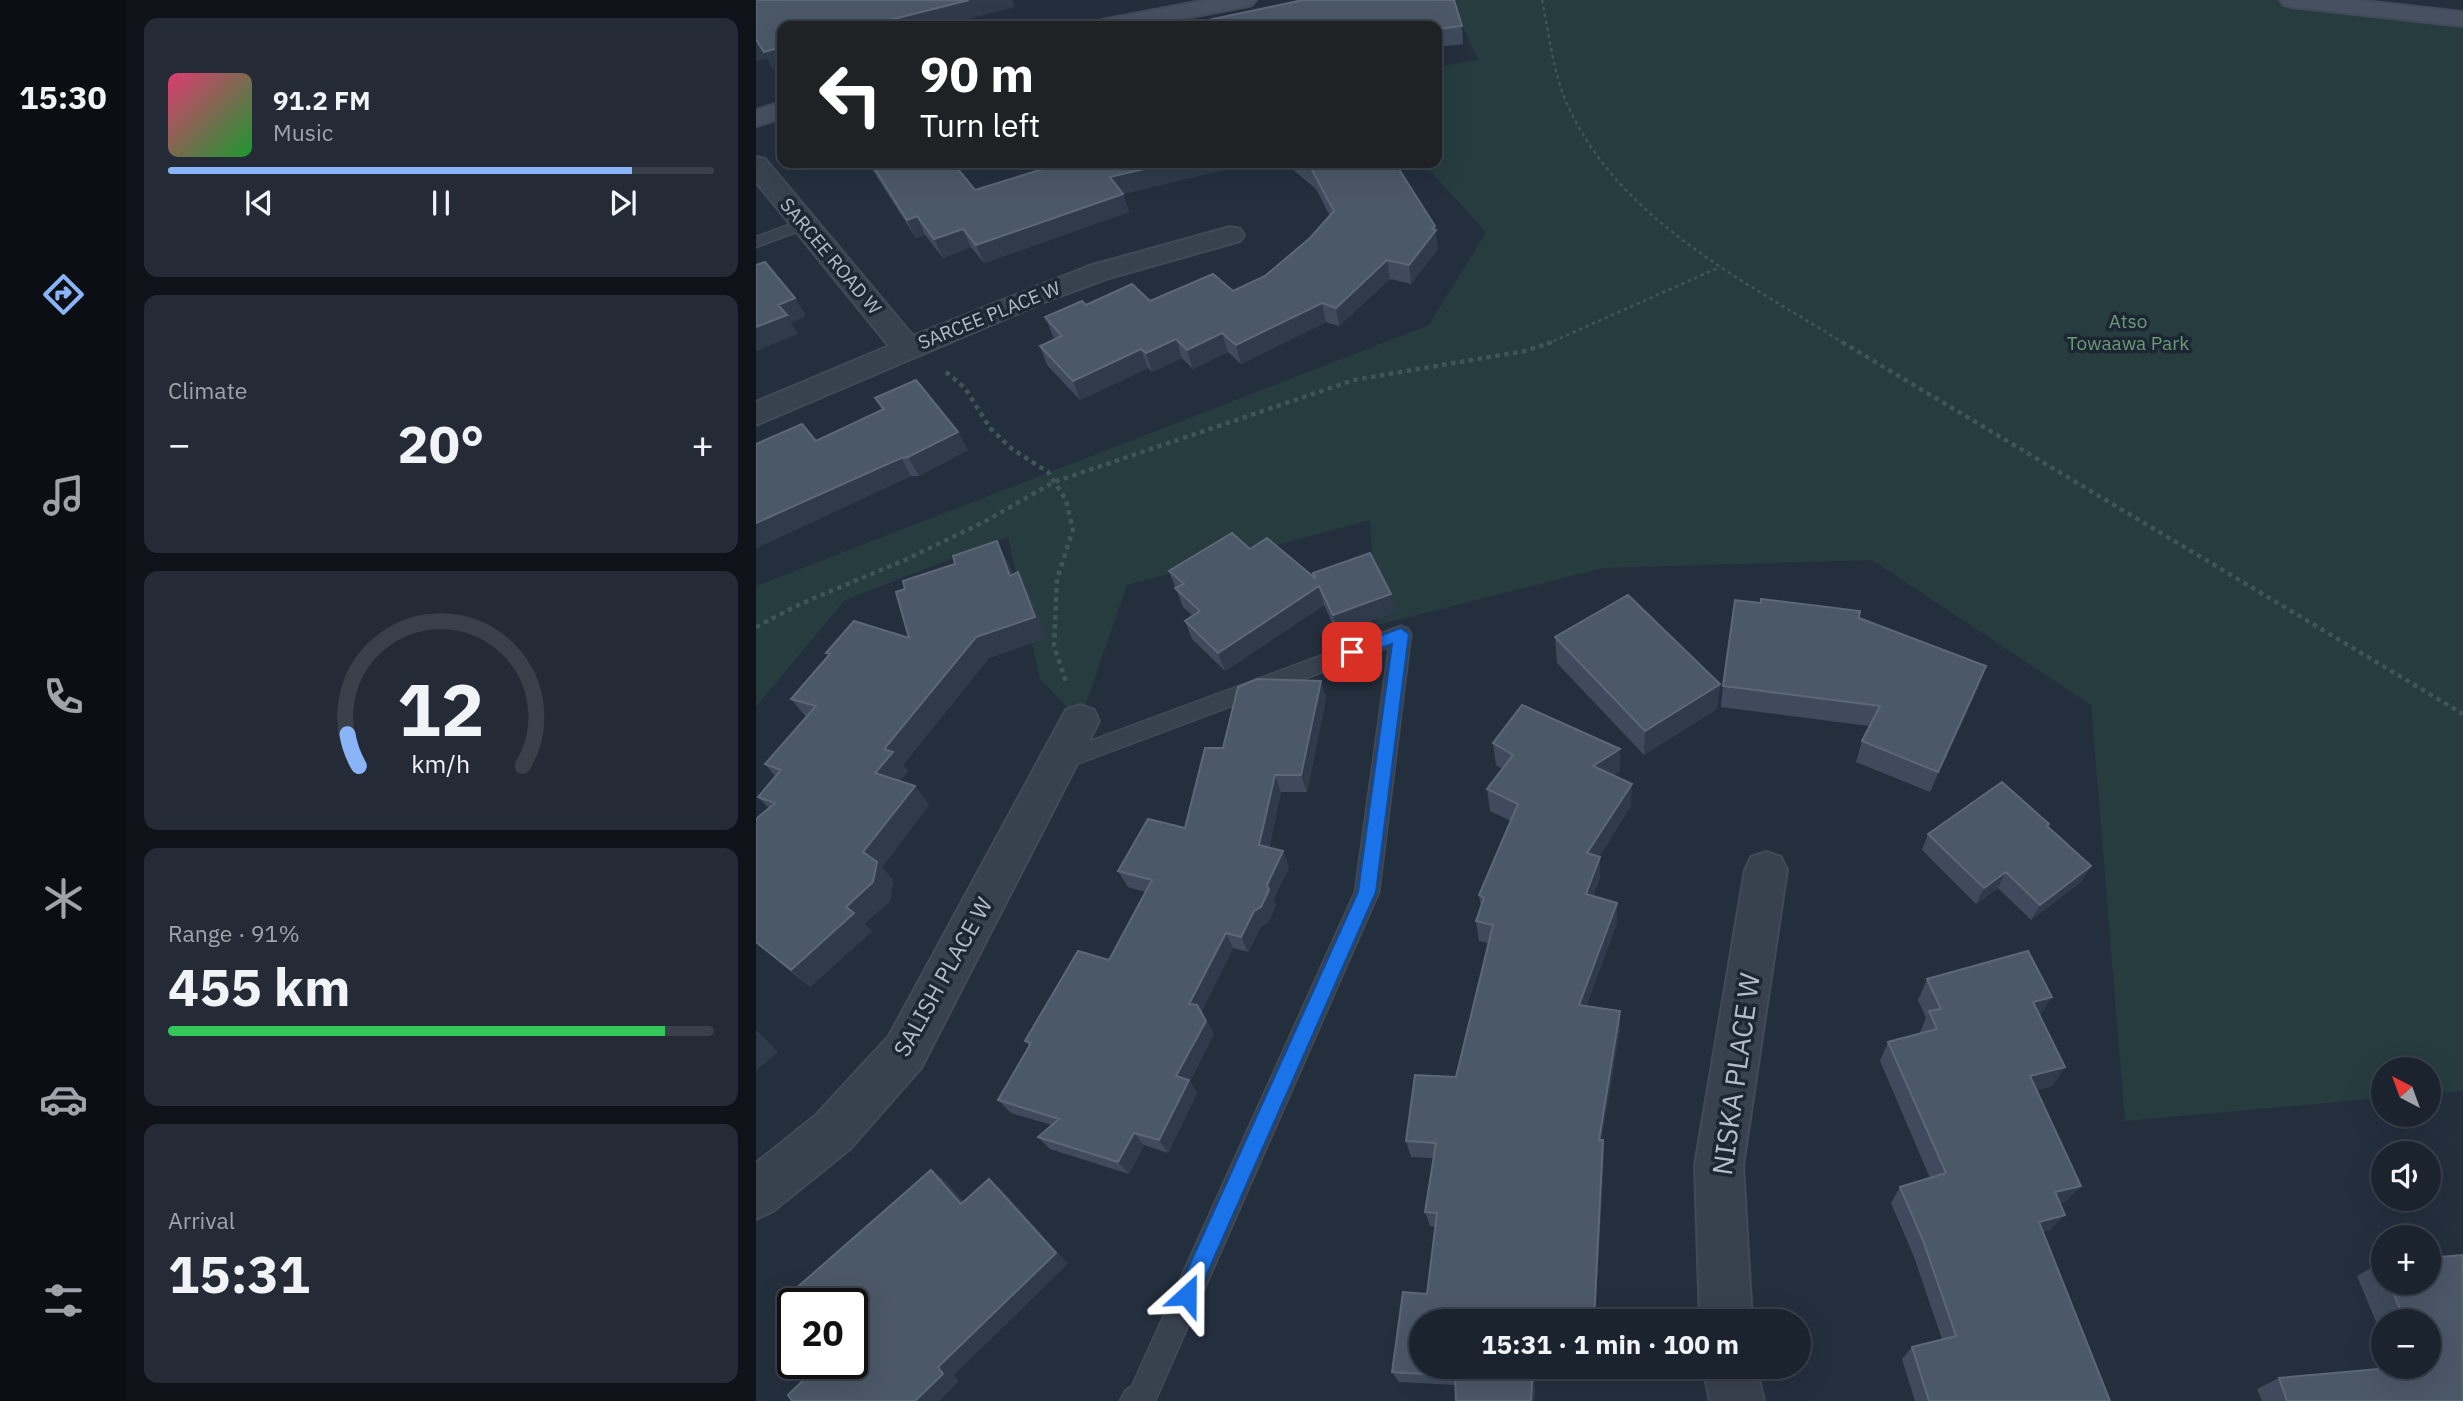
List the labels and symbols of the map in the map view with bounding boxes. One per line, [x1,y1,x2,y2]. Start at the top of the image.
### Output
street label: SARCEE ROAD W [775,193,887,319]
street label: SARCEE PLACE W [914,276,1064,354]
park label: Atso Towaawa Park [2067,309,2189,355]
pin [1322,622,1382,682]
street label: SALISH PLACE W [886,891,999,1062]
street label: NISKA PLACE W [1703,970,1768,1177]
north arrow [2371,1057,2441,1127]
position arrow [1150,1258,1224,1332]
speed limit sign: 20 [777,1288,868,1379]

